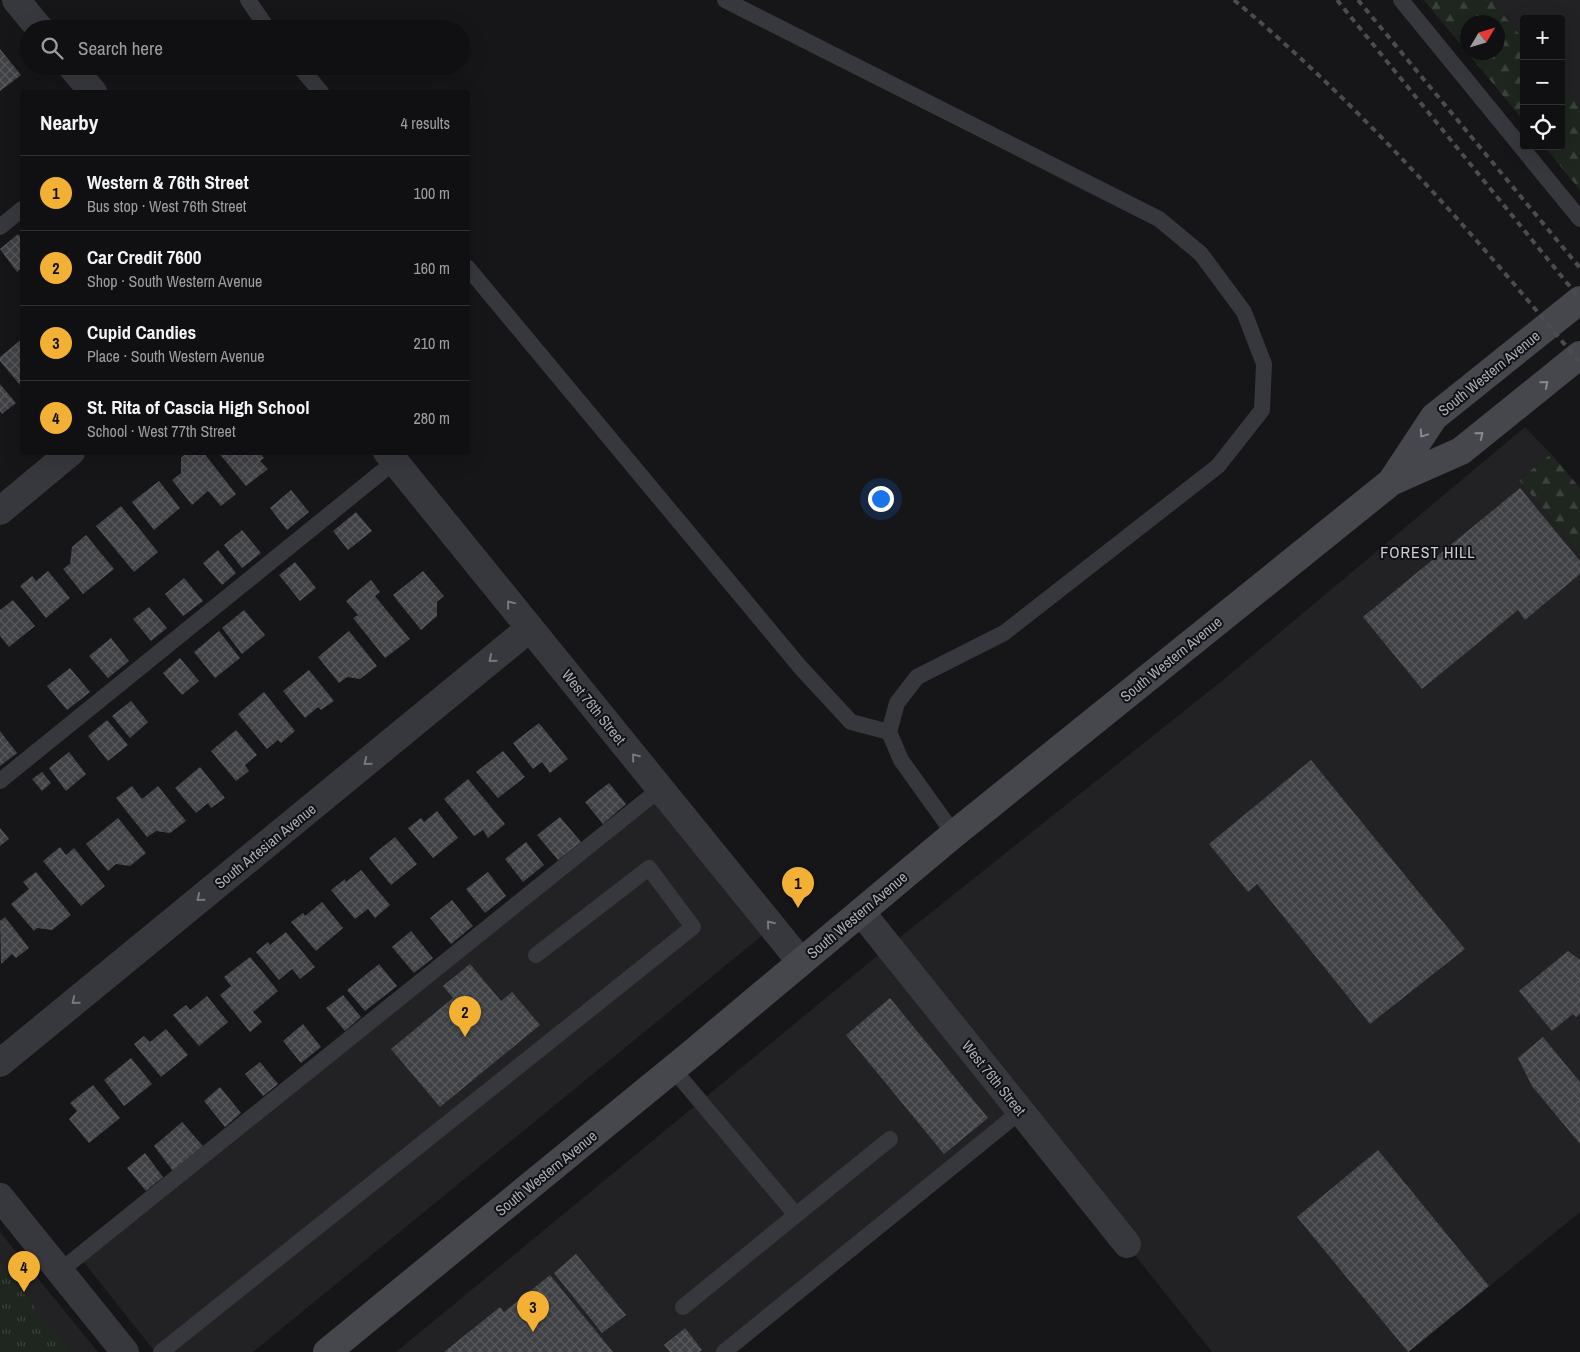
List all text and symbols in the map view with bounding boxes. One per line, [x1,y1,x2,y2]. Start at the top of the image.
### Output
north arrow [1460,15,1505,60]
map controls [1520,15,1565,150]
button: + [1520,15,1565,60]
search box [20,20,470,75]
icon: search [38,34,66,62]
text: Search here [78,35,163,61]
button: − [1520,60,1565,105]
button: locate [1520,105,1565,150]
text: Nearby [40,108,98,137]
text: 4 results [400,112,450,134]
text: Western & 76th Street [87,169,249,195]
text: 1 [52,182,60,204]
text: 100 m [414,182,450,204]
text: Bus stop · West 76th Street [87,195,247,217]
text: Car Credit 7600 [87,244,201,270]
text: 2 [52,257,60,279]
text: 160 m [414,257,450,279]
text: Shop · South Western Avenue [87,270,262,292]
text: Cupid Candies [87,319,196,345]
street label: South Western Avenue [1434,325,1544,421]
text: 3 [52,332,60,354]
text: 210 m [414,332,450,354]
text: Place · South Western Avenue [87,345,265,367]
one-way arrow [1539,381,1548,389]
text: St. Rita of Cascia High School [87,394,310,420]
text: 4 [52,407,60,429]
text: 280 m [414,407,450,429]
text: School · West 77th Street [87,420,236,442]
one-way arrow [1420,429,1429,438]
one-way arrow [1475,432,1484,441]
your location [868,486,894,512]
district label: FOREST HILL [1380,541,1476,563]
one-way arrow [508,601,516,610]
street label: South Western Avenue [1116,611,1226,707]
one-way arrow [489,654,498,663]
street label: West 76th Street [557,665,631,750]
one-way arrow [632,754,640,763]
one-way arrow [363,757,372,766]
street label: South Artesian Avenue [210,798,320,893]
pin: 1 [782,867,814,908]
street label: South Western Avenue [802,867,912,963]
one-way arrow [197,893,206,902]
one-way arrow [766,921,775,930]
one-way arrow [72,996,81,1004]
pin: 2 [449,996,481,1037]
street label: West 76th Street [957,1036,1031,1121]
street label: South Western Avenue [491,1125,601,1221]
pin: 4 [8,1251,40,1292]
pin: 3 [517,1291,549,1332]

